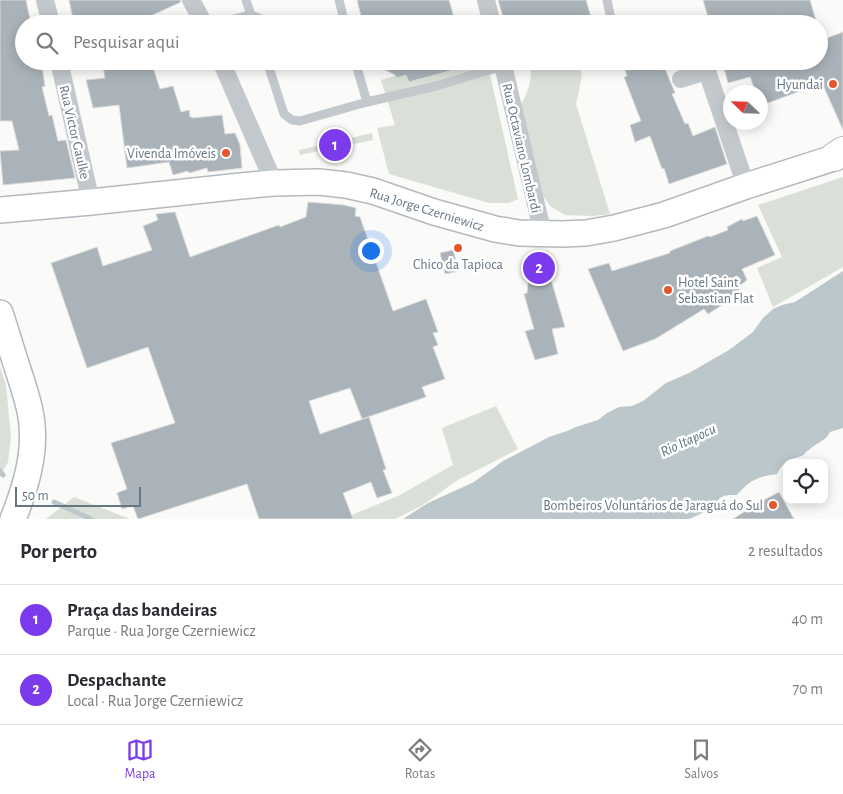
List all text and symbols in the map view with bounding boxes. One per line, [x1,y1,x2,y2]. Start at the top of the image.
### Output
search box [15,15,828,70]
icon: search [33,29,61,57]
text: Pesquisar aqui [73,33,179,52]
place label: Hyundai [777,78,823,92]
marker: Hyundai [827,78,839,90]
street label: Rua Octaviano Lombardi [499,82,543,214]
street label: Rua Victor Gaulke [56,84,92,181]
north arrow [723,85,768,130]
pin: 1 [319,126,351,164]
place label: Vivenda Imóveis [127,147,216,161]
marker: Vivenda Imóveis [220,147,232,159]
street label: Rua Jorge Czerniewicz [368,186,486,234]
your location [358,238,384,264]
marker: Chico da Tapioca [452,242,464,254]
pin: 2 [523,249,555,287]
place label: Chico da Tapioca [413,258,504,272]
place label: Hotel Saint Sebastian Flat [678,276,754,306]
marker: Hotel Saint Sebastian Flat [662,284,674,296]
water label: Rio Itapocu [658,421,718,460]
map controls [783,459,828,504]
button: locate [783,459,828,504]
scale bar [15,484,141,507]
text: 50 m [22,489,49,503]
place label: Bombeiros Voluntários de Jaraguá do Sul [543,499,763,513]
marker: Bombeiros Voluntários de Jaraguá do Sul [767,499,779,511]
text: Por perto [20,541,97,562]
text: 2 resultados [748,543,823,559]
text: Praça das bandeiras [67,601,217,620]
text: 1 [33,611,39,627]
text: 40 m [791,611,823,627]
text: Parque · Rua Jorge Czerniewicz [67,623,256,639]
text: Despachante [67,671,166,690]
text: 2 [32,681,40,697]
text: 70 m [792,681,823,697]
text: Local · Rua Jorge Czerniewicz [67,693,243,709]
tab: Mapa [125,736,156,783]
tab: Rotas [405,736,435,783]
tab: Salvos [684,736,718,783]

